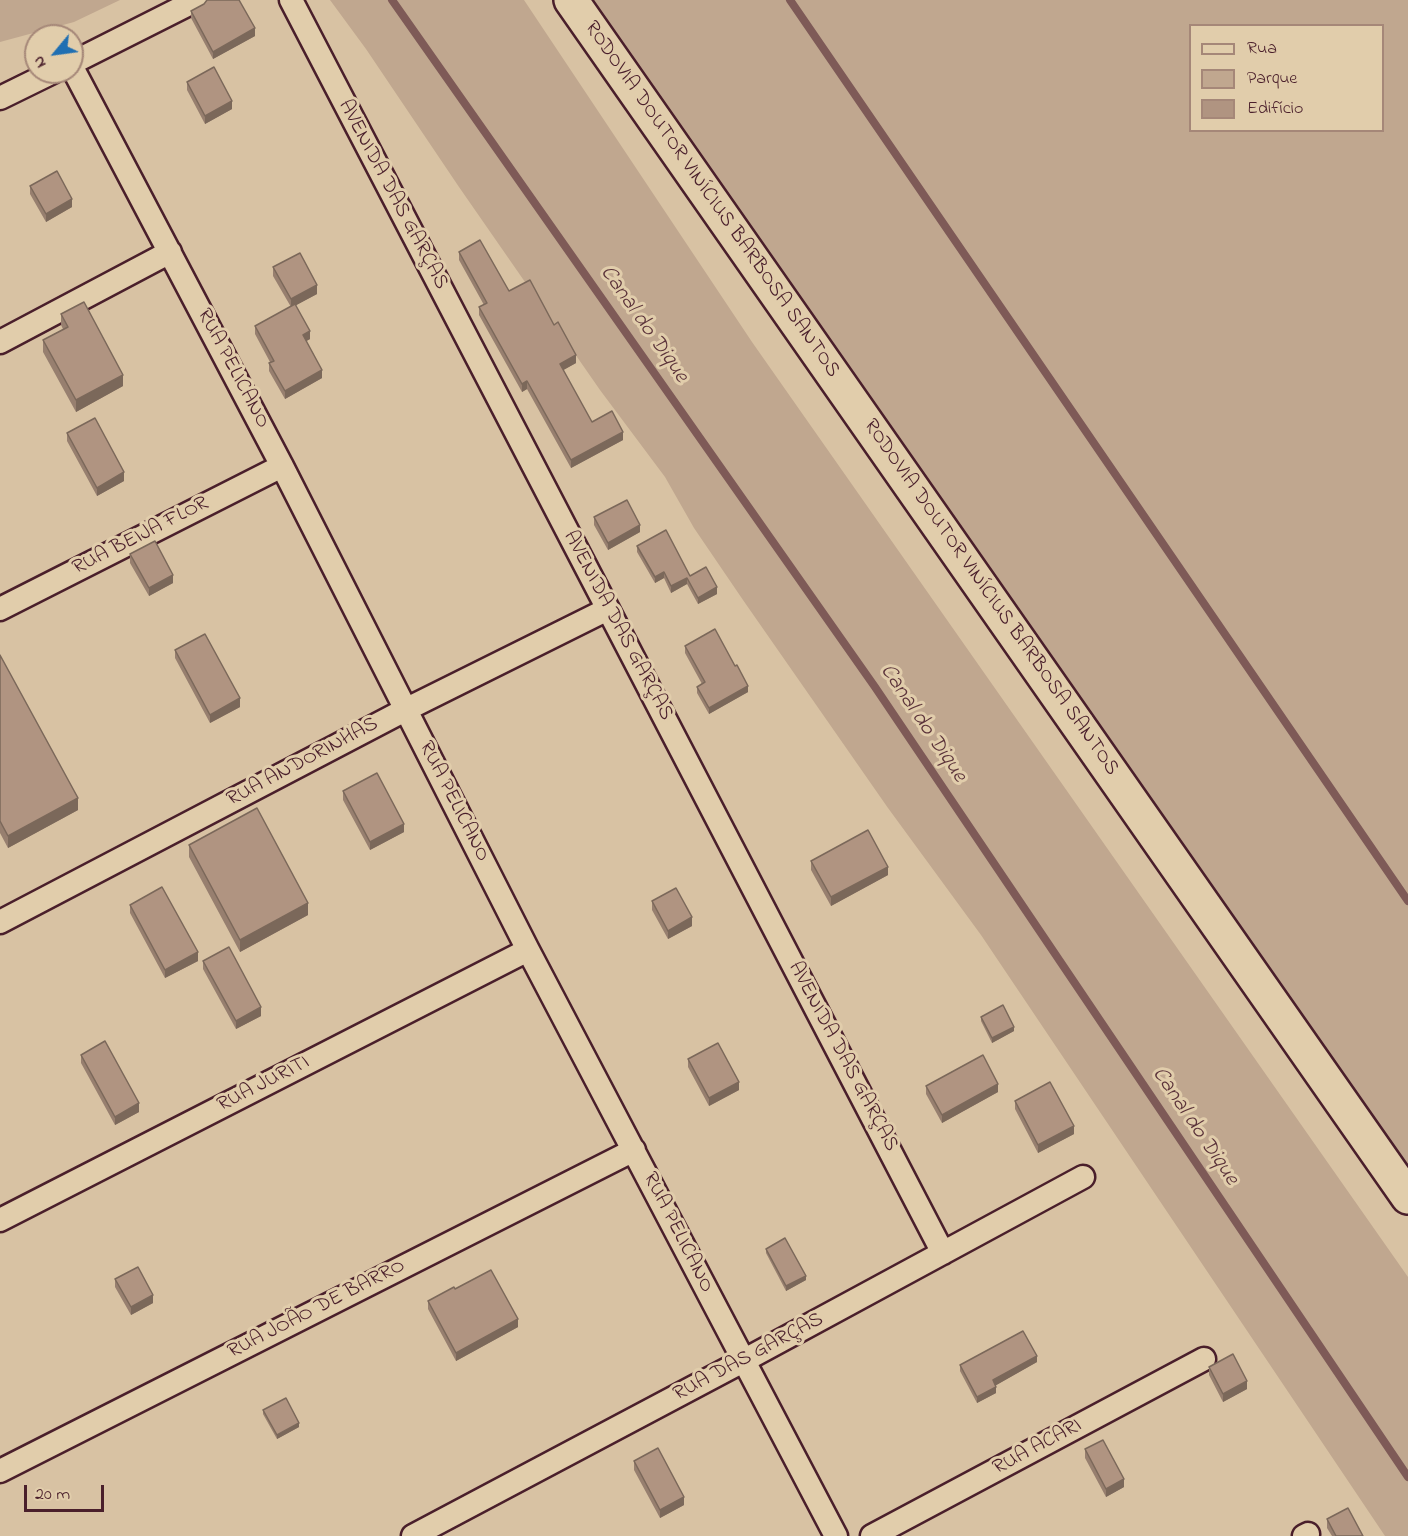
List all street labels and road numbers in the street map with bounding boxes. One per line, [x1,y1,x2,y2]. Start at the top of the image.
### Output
street label: RODOVIA DOUTOR VINÍCIUS BARBOSA SANTOS [578,17,844,383]
street label: AVENIDA DAS GARÇAS [331,96,453,294]
street label: RUA PELICANO [190,305,274,433]
street label: RODOVIA DOUTOR VINÍCIUS BARBOSA SANTOS [857,415,1123,781]
street label: RUA BEIJA FLOR [69,492,213,582]
street label: AVENIDA DAS GARÇAS [556,527,678,725]
street label: RUA ANDORINHAS [223,713,383,813]
street label: RUA PELICANO [412,738,494,866]
street label: AVENIDA DAS GARÇAS [781,958,903,1156]
street label: RUA JURITI [214,1051,314,1119]
street label: RUA PELICANO [636,1169,718,1297]
street label: RUA JOÃO DE BARRO [224,1254,410,1366]
street label: RUA DAS GARÇAS [670,1308,828,1408]
street label: RUA ACARI [989,1414,1087,1482]

